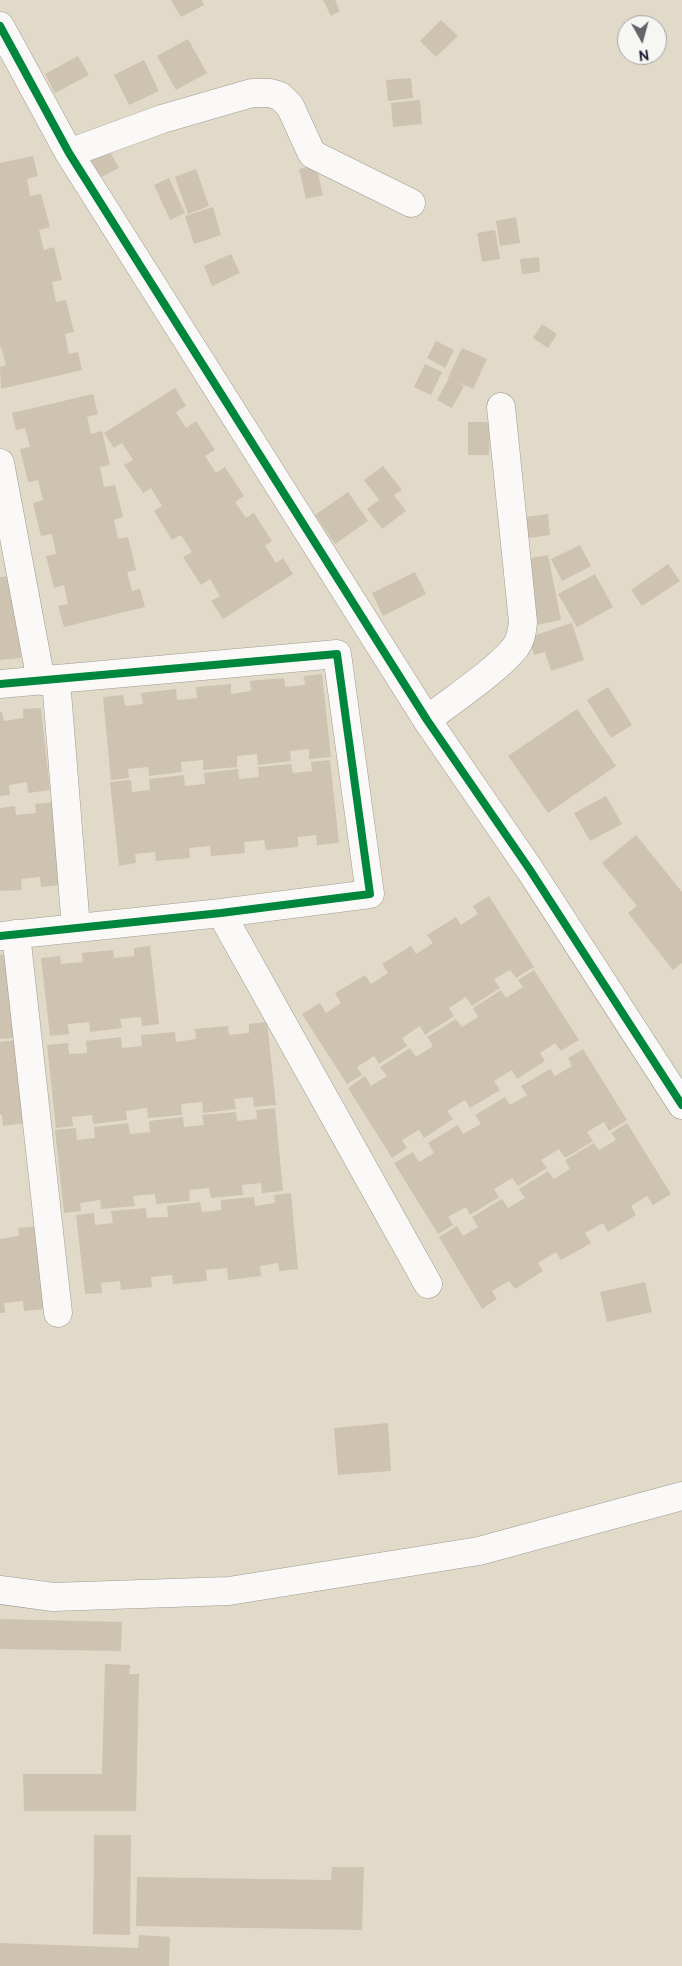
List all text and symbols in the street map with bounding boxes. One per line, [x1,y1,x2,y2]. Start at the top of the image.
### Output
north arrow [617,15,667,65]
text: N [638,45,650,63]

